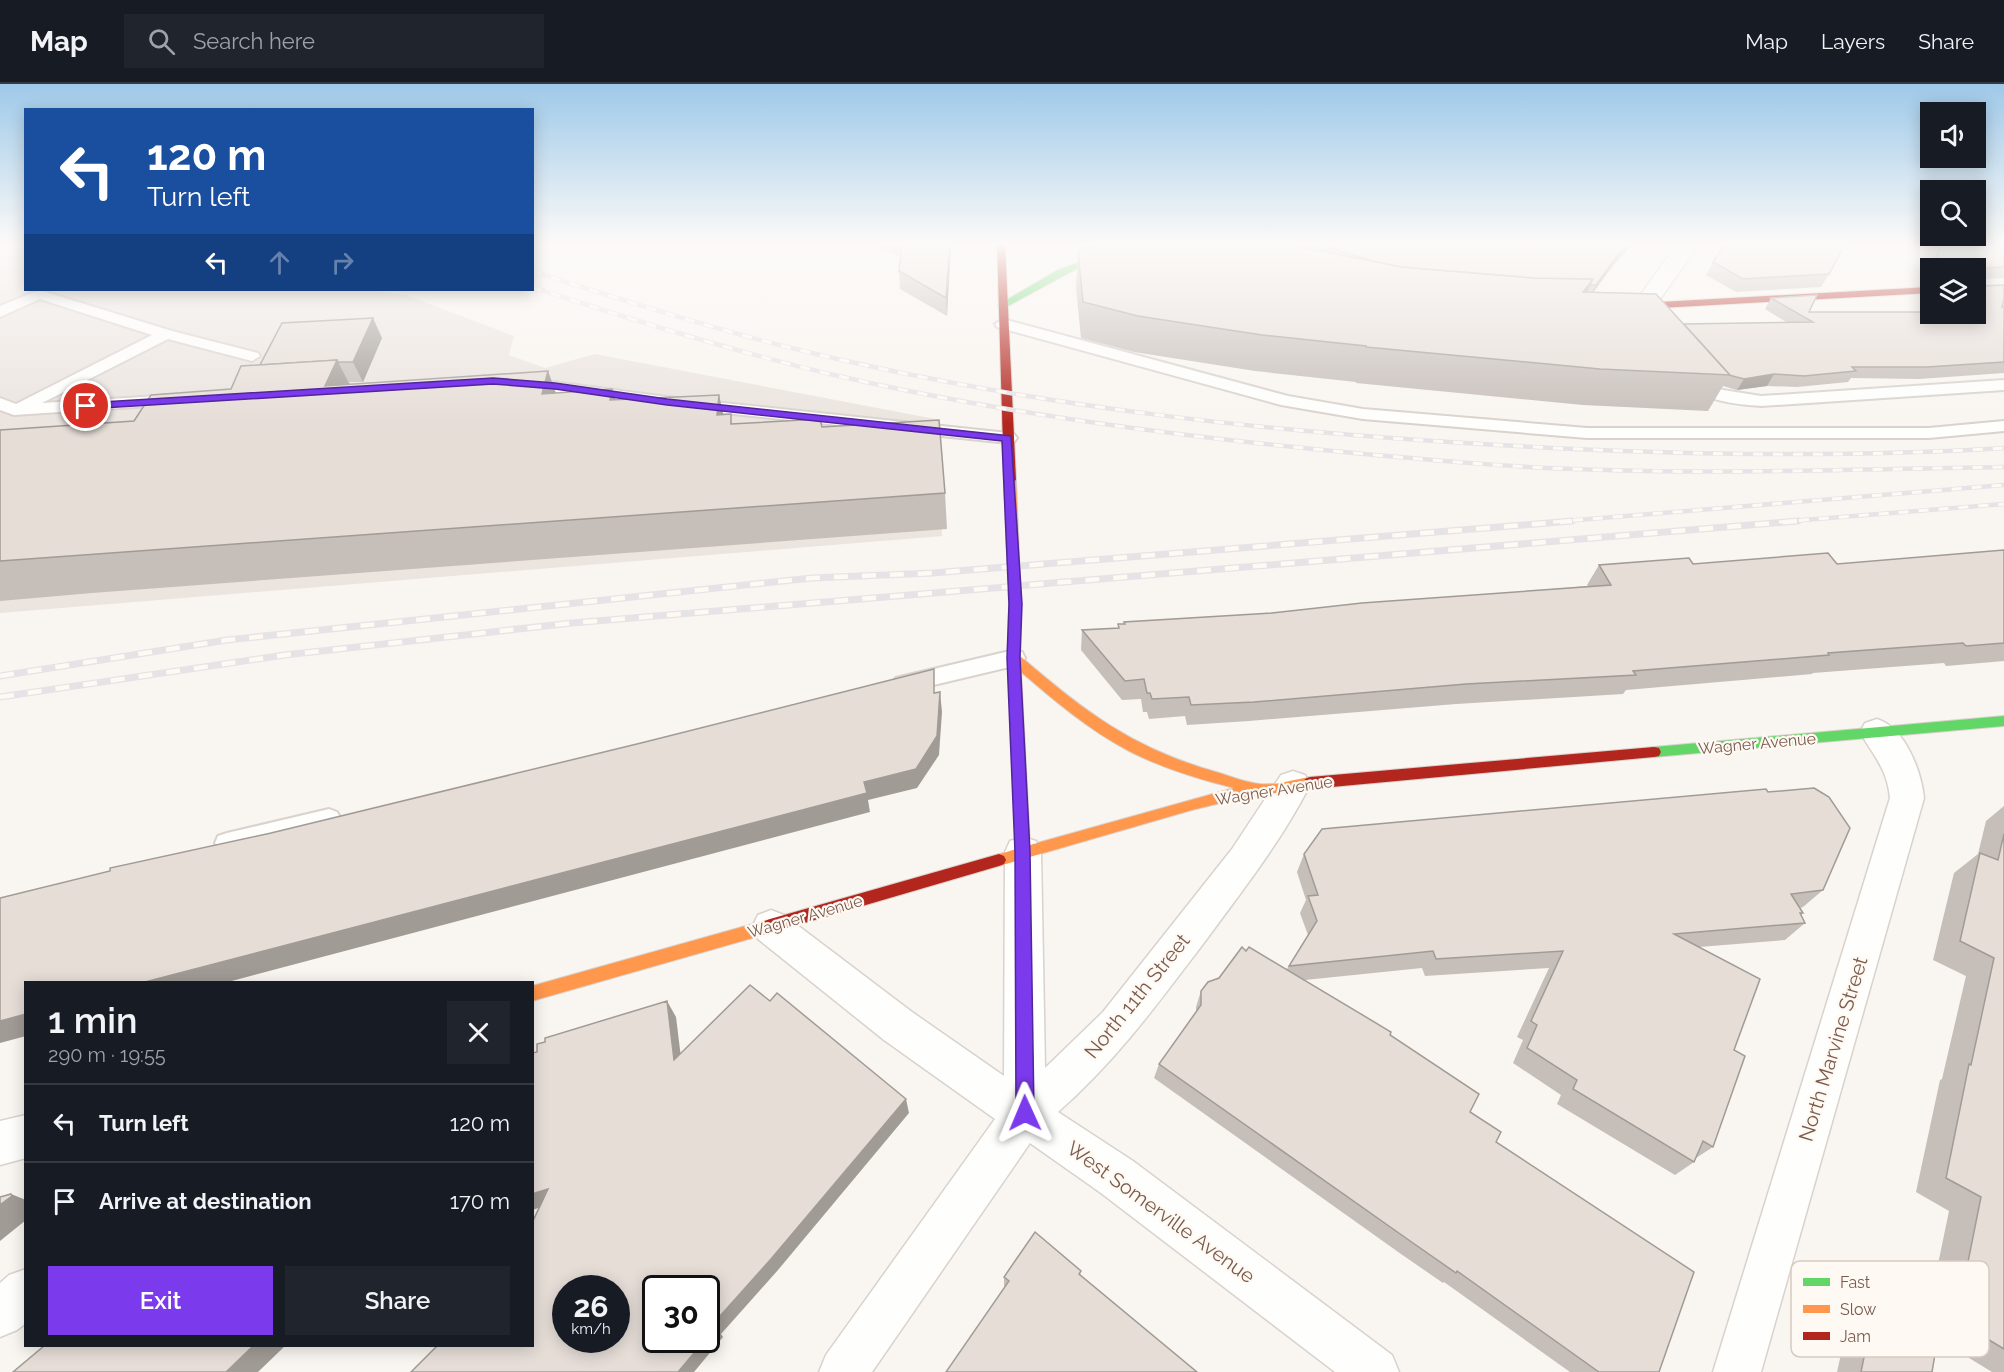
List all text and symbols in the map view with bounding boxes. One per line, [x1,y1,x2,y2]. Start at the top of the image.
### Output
search box [124,14,544,68]
text: Map [30,25,88,58]
icon: search [145,25,178,58]
text: Search here [193,28,315,54]
text: Map [1745,29,1788,54]
text: Layers [1821,29,1885,54]
text: Share [1918,29,1974,54]
map controls [1920,102,1986,324]
button: sound [1920,102,1986,168]
text: 120 m [147,131,266,180]
icon: left [48,132,126,210]
button: search [1920,180,1986,246]
text: Turn left [147,181,250,212]
icon: left [200,246,233,279]
icon: ahead [263,246,296,279]
icon: right [326,246,359,279]
button: layers [1920,258,1986,324]
pin [60,380,111,431]
icon: arrive [69,389,102,422]
street label: Wagner Avenue [1697,729,1817,758]
street label: Wagner Avenue [1214,772,1334,809]
street label: Wagner Avenue [746,891,865,942]
street label: North 11th Street [1079,929,1195,1063]
street label: North Marvine Street [1793,953,1873,1144]
text: 1 min [48,999,137,1041]
button: close [447,1001,510,1064]
text: 290 m · 19:55 [48,1043,166,1067]
position arrow [993,1081,1057,1145]
icon: left [48,1107,81,1140]
text: Turn left [99,1110,189,1136]
text: 120 m [450,1110,510,1136]
street label: West Somerville Avenue [1062,1136,1260,1288]
icon: arrive [48,1185,81,1218]
text: Arrive at destination [99,1188,312,1214]
text: 170 m [450,1188,510,1214]
legend [1791,1261,1989,1357]
button: Exit [48,1266,273,1335]
button: Share [285,1266,510,1335]
text: Fast [1840,1273,1871,1292]
speed limit sign: 30 [642,1275,720,1353]
text: 26 [573,1289,609,1324]
text: Slow [1840,1300,1876,1319]
text: km/h [571,1320,611,1338]
text: Jam [1840,1327,1871,1346]

